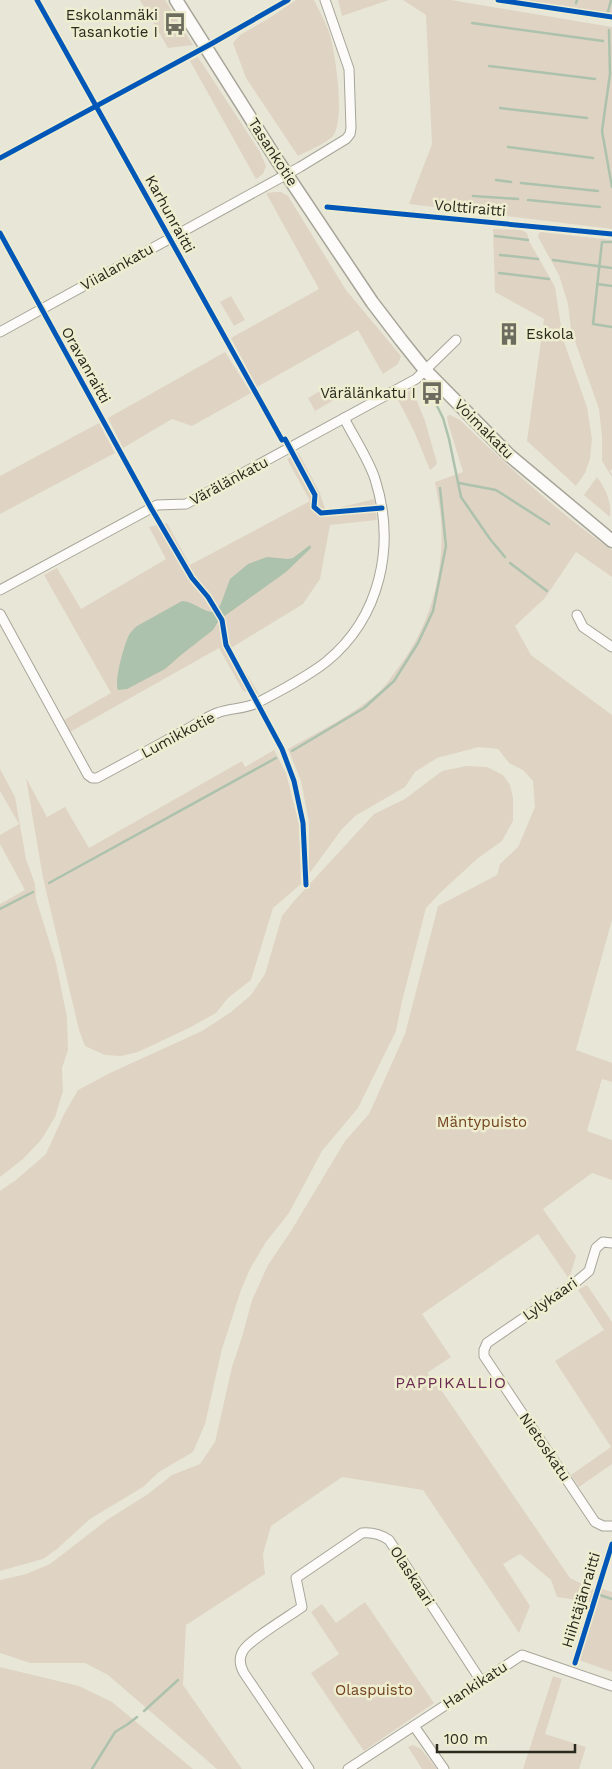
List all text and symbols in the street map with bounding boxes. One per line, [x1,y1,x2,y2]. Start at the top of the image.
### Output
place label: Eskolanmäki Tasankotie I [66,6,158,41]
bus stop icon: Eskolanmäki Tasankotie I [162,11,188,37]
street label: Tasankotie [244,114,302,190]
street label: Karhunraitti [141,172,199,256]
street label: Volttiraitti [433,196,507,220]
street label: Viialankatu [77,240,157,294]
building icon: Eskola [496,321,522,347]
street label: Oravanraitti [58,324,114,406]
place label: Eskola [526,325,574,343]
bus stop icon: Värälänkatu I [419,380,445,406]
place label: Värälänkatu I [320,384,416,402]
street label: Voimakatu [450,395,518,463]
street label: Värälänkatu [187,453,271,509]
street label: Lumikkotie [138,708,218,762]
park label: Mäntypuisto [437,1113,527,1131]
street label: Lylykaari [519,1274,581,1324]
district label: PAPPIKALLIO [395,1373,507,1392]
street label: Nietoskatu [516,1409,574,1485]
street label: Olaskaari [386,1543,438,1609]
street label: Hiihtäjänraitti [558,1550,604,1650]
street label: Hankikatu [439,1657,511,1713]
park label: Olaspuisto [335,1681,413,1699]
scale bar [437,1722,574,1754]
text: 100 m [444,1730,488,1748]

